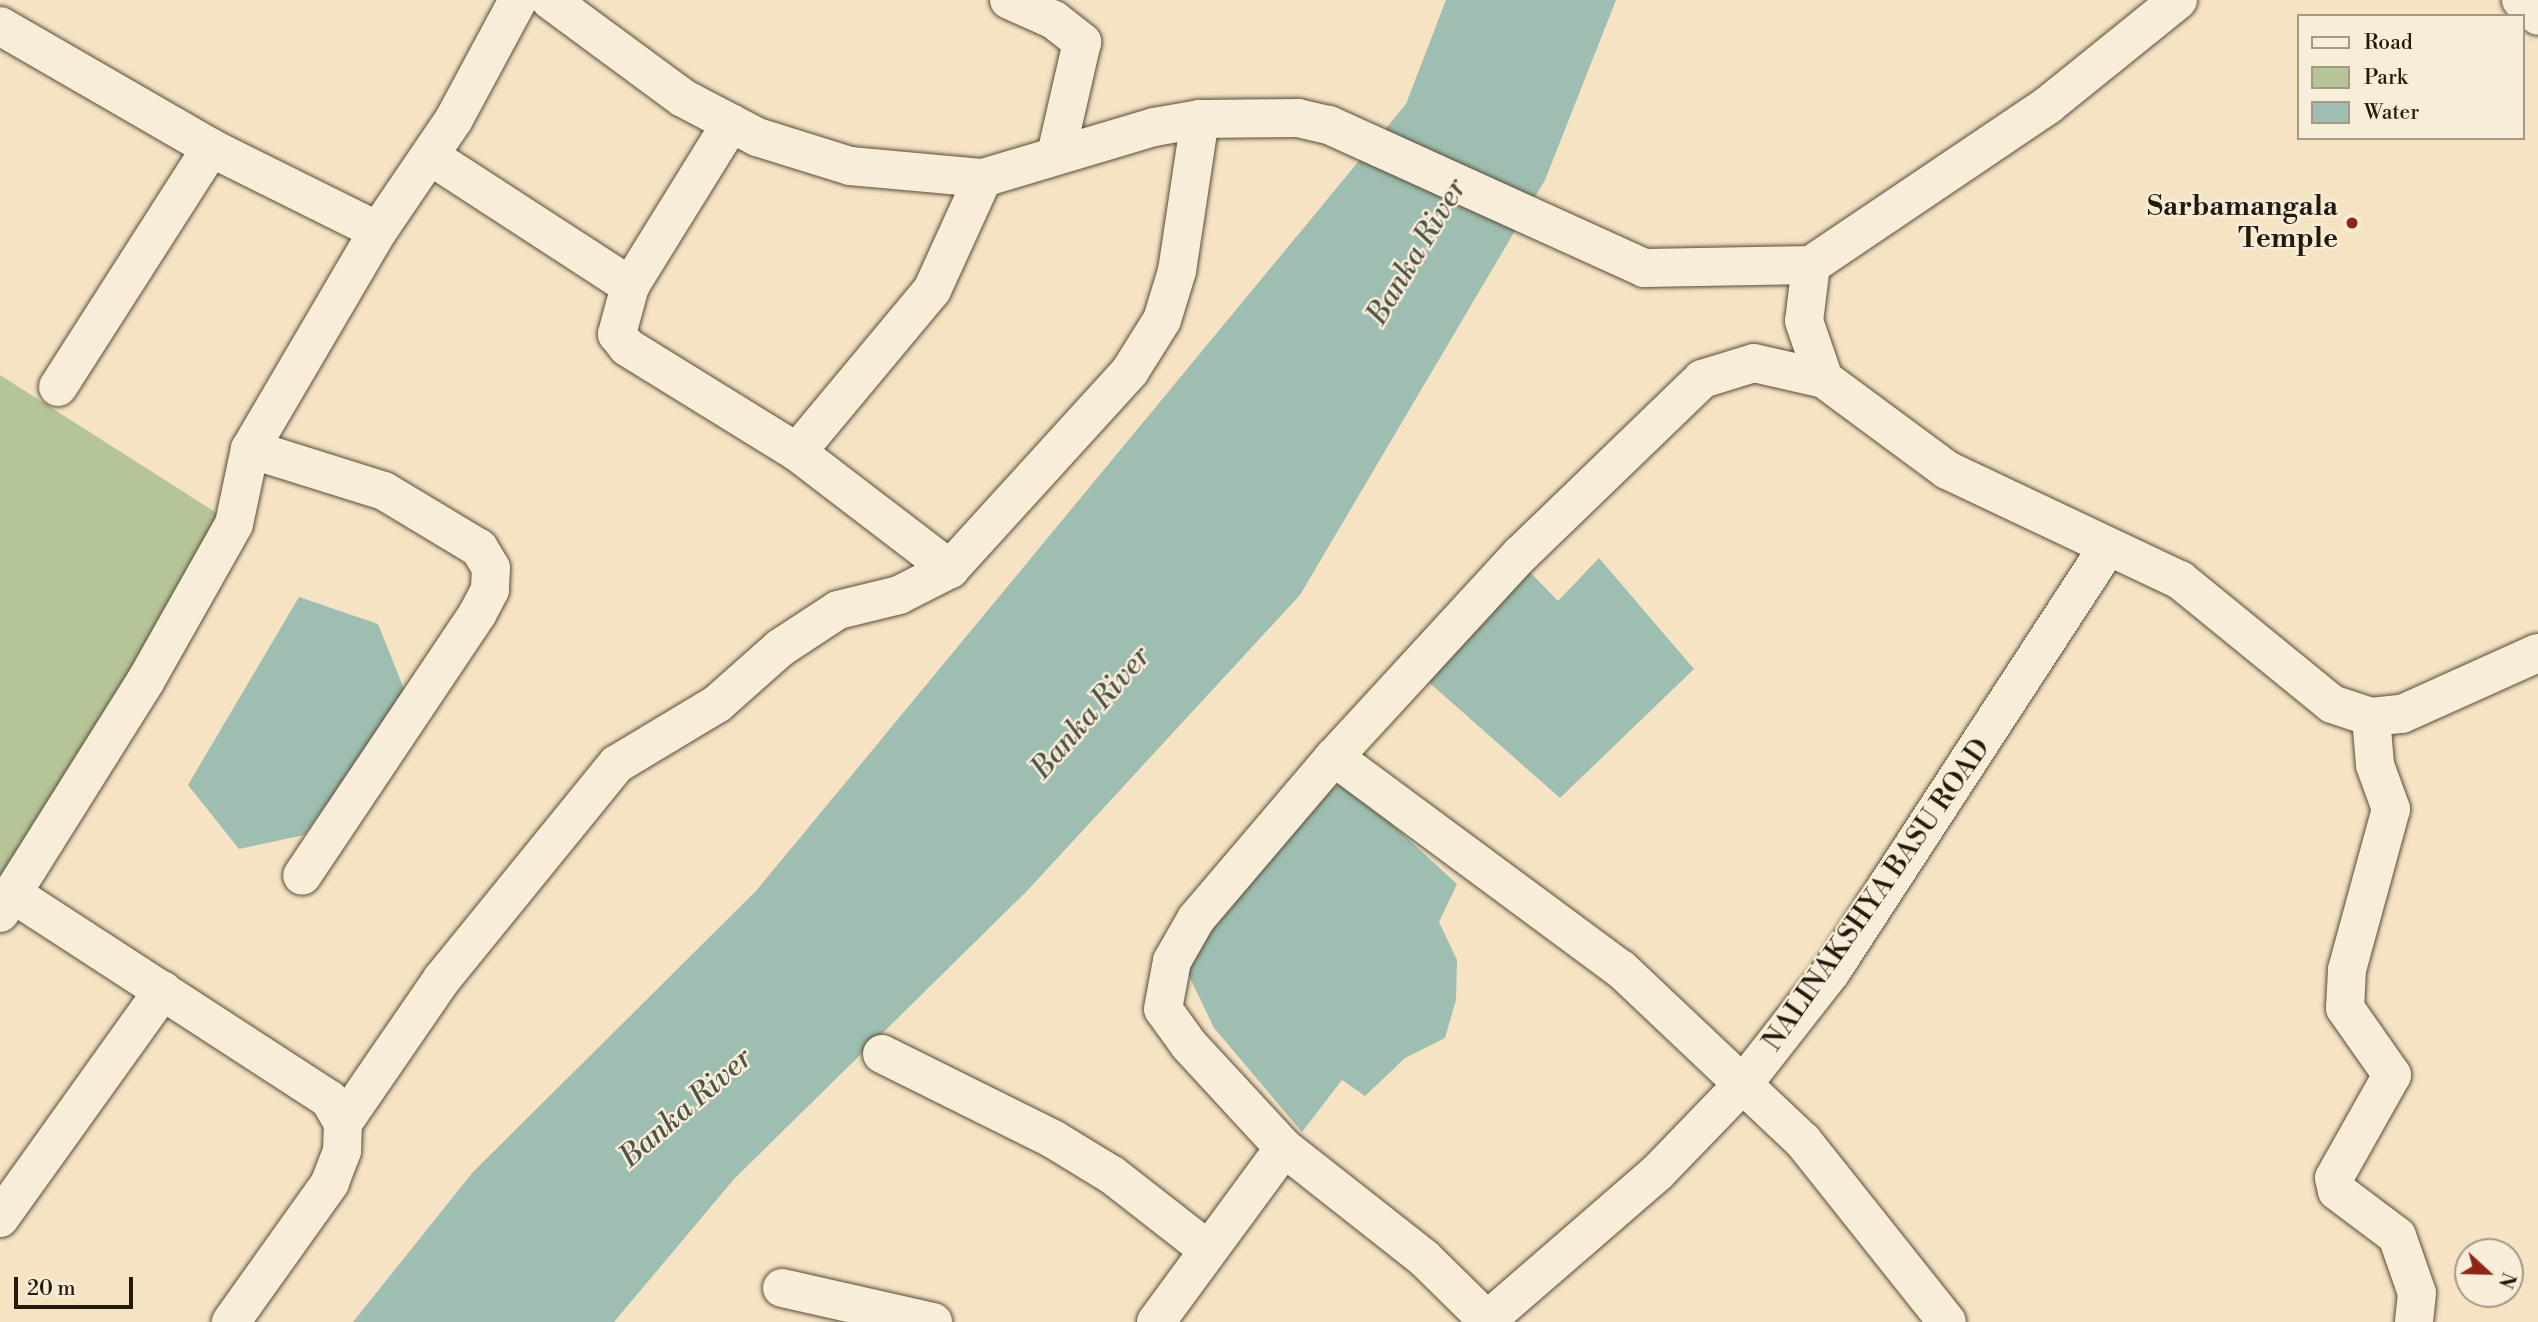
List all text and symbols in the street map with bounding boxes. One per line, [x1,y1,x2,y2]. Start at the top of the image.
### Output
legend [2296,14,2524,140]
text: Road [2364,30,2413,56]
text: Park [2364,65,2408,91]
text: Water [2364,100,2419,126]
water label: Banka River [1359,172,1475,332]
place label: Sarbamangala Temple [2147,190,2338,256]
marker: Sarbamangala Temple [2344,215,2360,231]
water label: Banka River [1024,639,1158,787]
street label: NALINAKSHYA BASU ROAD [1756,732,1998,1058]
water label: Banka River [612,1041,760,1175]
north arrow [2454,1238,2524,1308]
scale bar [18,1262,136,1306]
text: N [2493,1269,2521,1292]
text: 20 m [27,1276,76,1302]

